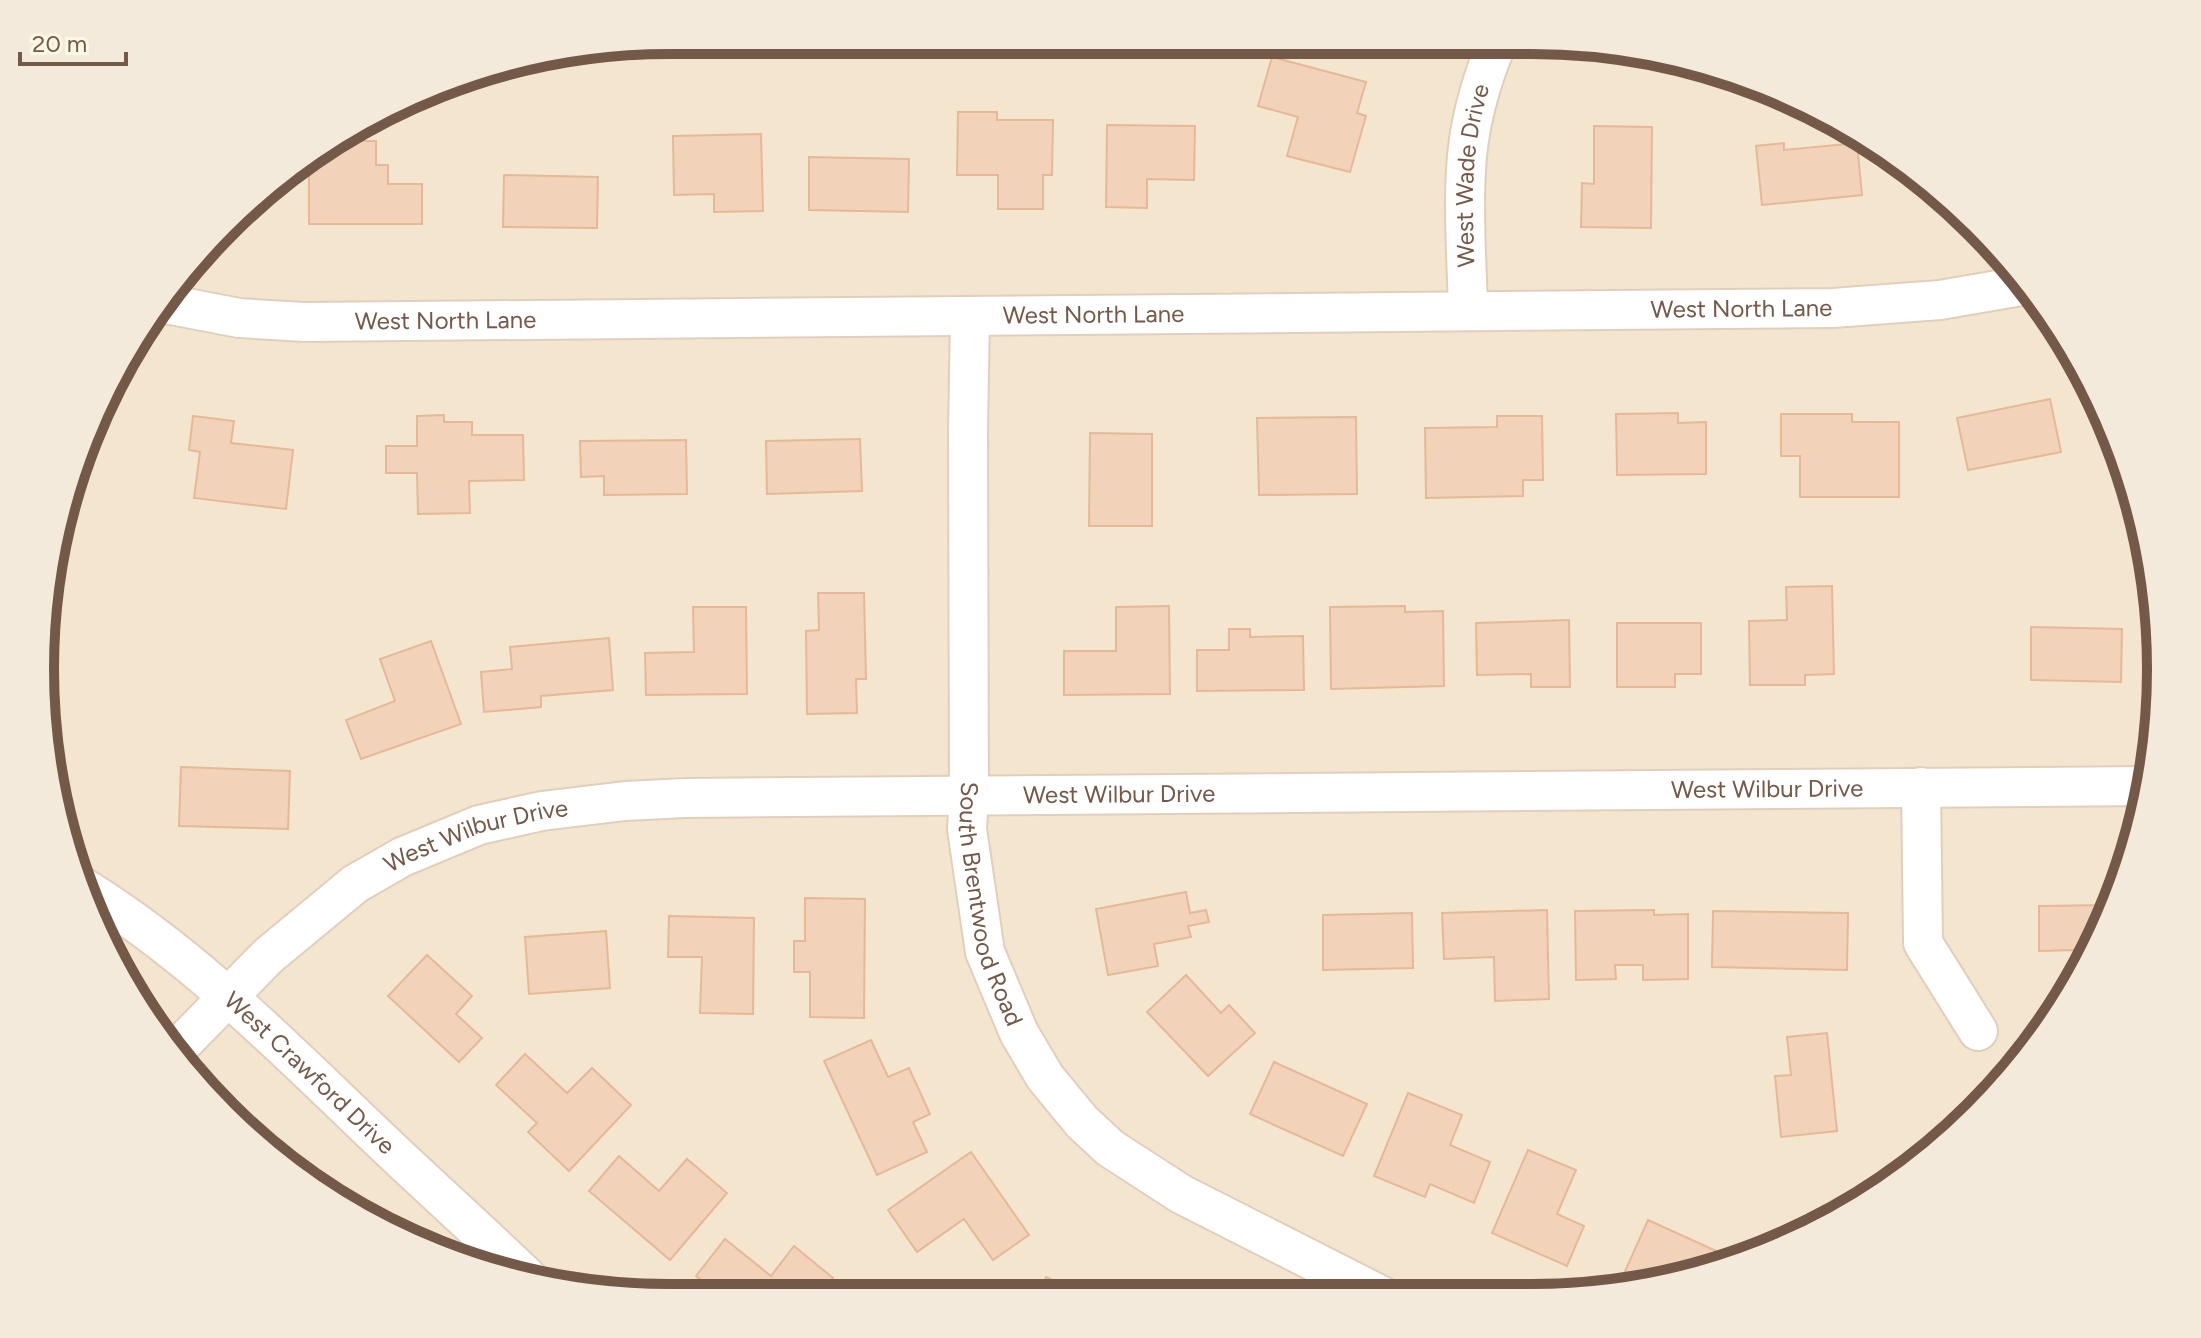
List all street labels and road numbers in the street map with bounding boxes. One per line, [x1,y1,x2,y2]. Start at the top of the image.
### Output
street label: West Wade Drive [1450,80,1495,268]
street label: West North Lane [1650,293,1832,324]
street label: West North Lane [1002,299,1184,330]
street label: West North Lane [354,305,536,336]
street label: West Wilbur Drive [1671,773,1863,804]
street label: West Wilbur Drive [1023,779,1215,809]
street label: South Brentwood Road [953,782,1029,1030]
street label: West Wilbur Drive [378,793,569,878]
street label: West Crawford Drive [218,985,401,1160]

